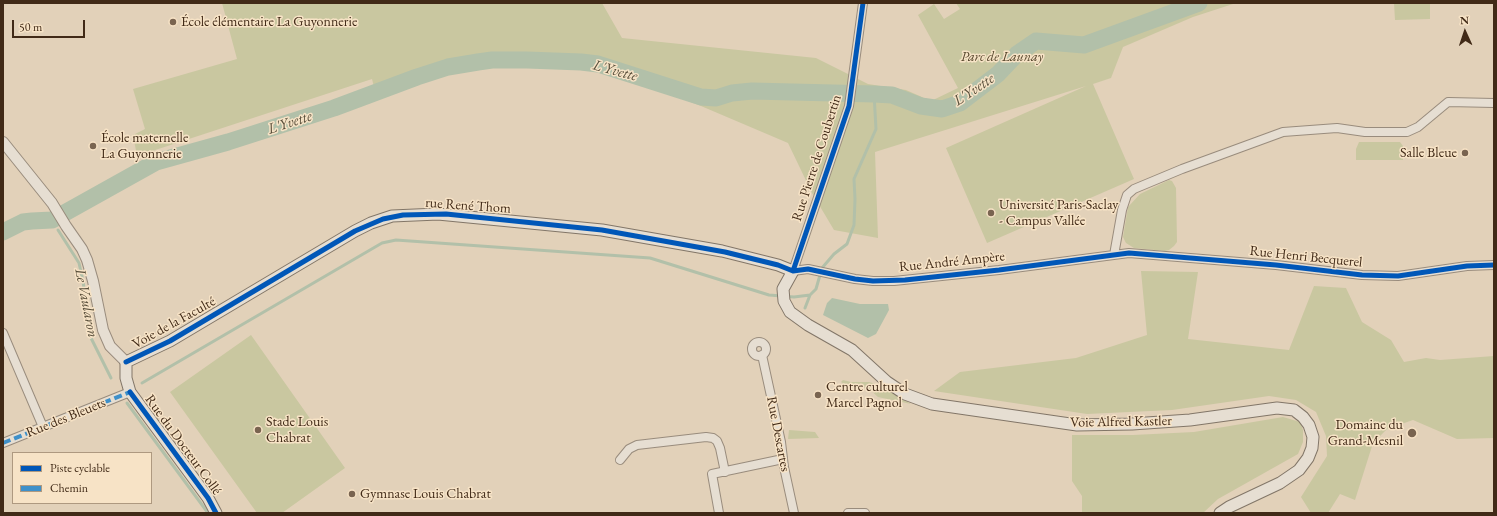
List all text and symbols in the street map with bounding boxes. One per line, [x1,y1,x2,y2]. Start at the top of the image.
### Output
scale bar [14,12,87,38]
north arrow [1445,12,1485,52]
text: N [1460,13,1469,27]
place label: École élémentaire La Guyonnerie [181,14,357,30]
marker: École élémentaire La Guyonnerie [168,17,178,27]
text: 50 m [19,19,42,35]
park label: Parc de Launay [961,49,1043,65]
water label: L'Yvette [591,56,639,86]
water label: L'Yvette [950,70,998,110]
street label: Rue Pierre de Coubertin [789,93,845,223]
water label: L'Yvette [266,107,314,139]
place label: École maternelle La Guyonnerie [101,130,188,162]
marker: École maternelle La Guyonnerie [88,141,98,151]
place label: Salle Bleue [1400,145,1457,161]
marker: Salle Bleue [1460,148,1470,158]
street label: rue René Thom [425,195,511,217]
place label: Université Paris-Saclay - Campus Vallée [999,197,1118,230]
marker: Université Paris-Saclay - Campus Vallée [986,208,996,218]
street label: Rue Henri Becquerel [1249,243,1363,271]
street label: Rue André Ampère [898,248,1006,276]
water label: Le Vaularon [70,267,102,339]
street label: Voie de la Faculté [130,293,218,353]
place label: Centre culturel Marcel Pagnol [826,379,908,412]
marker: Centre culturel Marcel Pagnol [813,390,823,400]
street label: Rue du Docteur Collé [141,392,225,498]
street label: Rue des Bleuets [24,394,108,442]
street label: Rue Descartes [762,395,794,473]
street label: Voie Alfred Kastler [1070,413,1172,431]
place label: Stade Louis Chabrat [266,414,328,446]
place label: Domaine du Grand-Mesnil [1328,417,1403,450]
marker: Stade Louis Chabrat [253,425,263,435]
marker: Domaine du Grand-Mesnil [1406,427,1418,439]
legend [12,452,152,504]
text: Piste cyclable [50,460,110,476]
text: Chemin [50,480,88,496]
place label: Gymnase Louis Chabrat [360,486,491,502]
marker: Gymnase Louis Chabrat [347,489,357,499]

